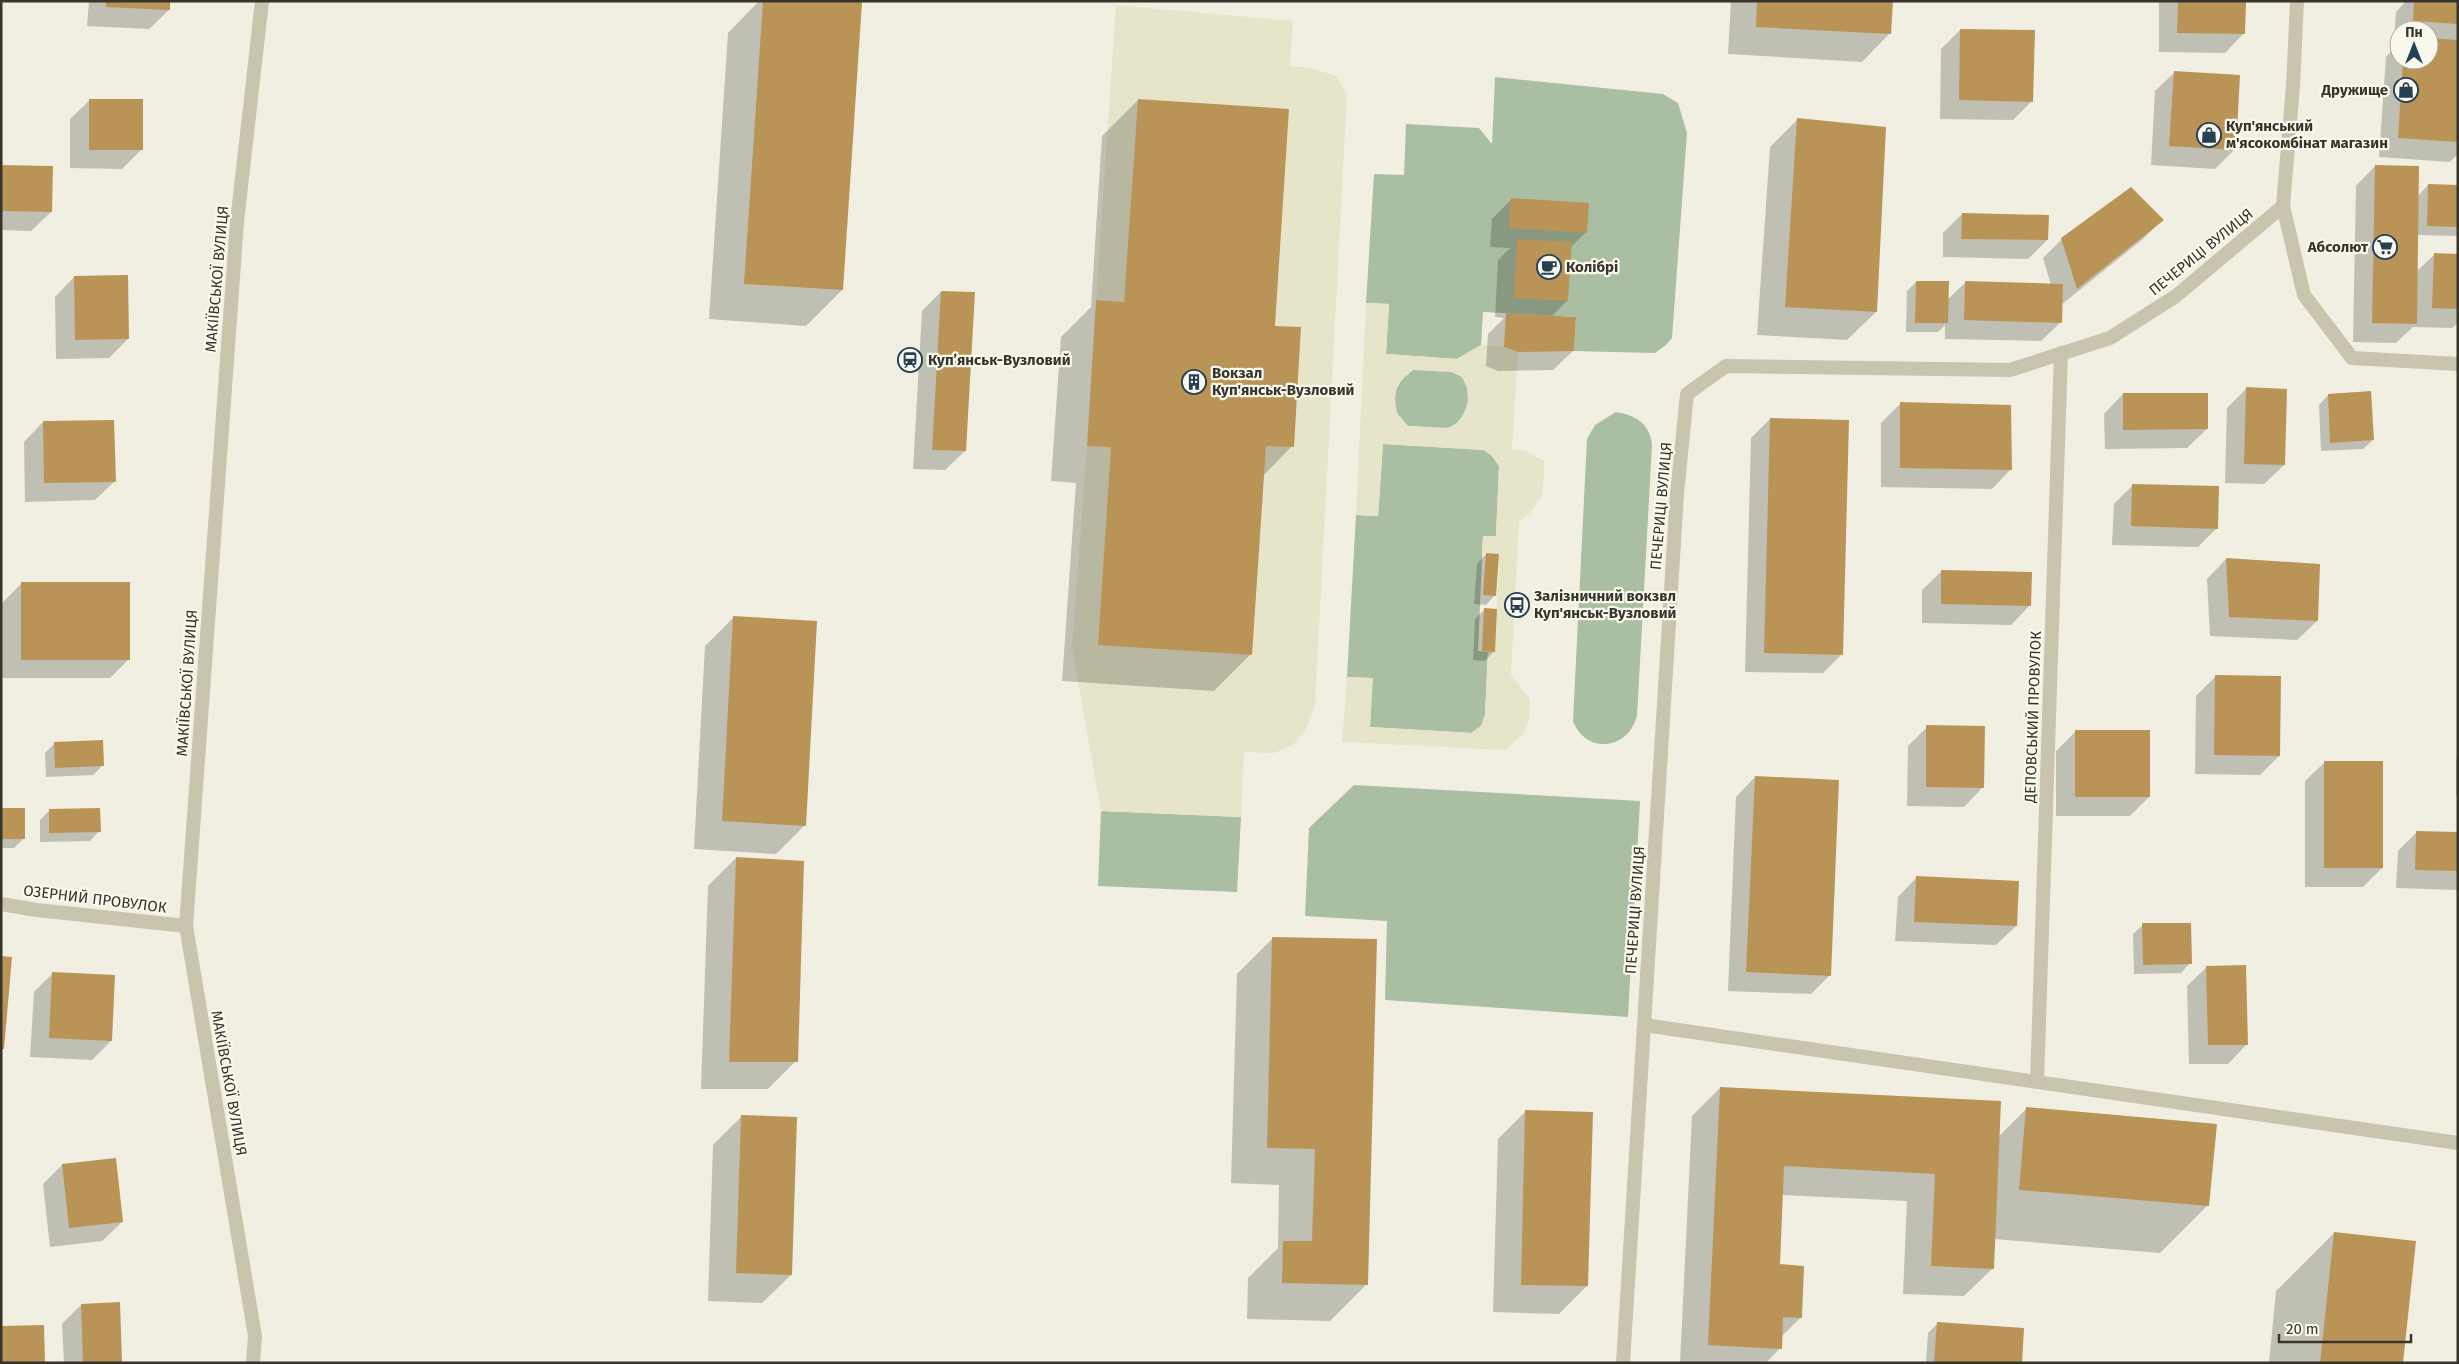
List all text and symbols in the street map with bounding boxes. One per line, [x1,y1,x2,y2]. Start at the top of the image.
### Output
north arrow [2389,20,2439,70]
text: Пн [2405,24,2423,41]
shop icon: Дружище [2393,77,2419,103]
place label: Дружище [2321,81,2388,99]
place label: Куп'янський м'ясокомбінат магазин [2226,117,2388,152]
shop icon: Куп'янський м'ясокомбінат магазин [2196,122,2222,148]
street label: МАКІЇВСЬКОЇ ВУЛИЦЯ [202,205,232,353]
street label: ПЕЧЕРИЦІ ВУЛИЦЯ [2145,205,2257,299]
supermarket icon: Абсолют [2372,234,2398,260]
place label: Абсолют [2307,238,2369,256]
cafe icon: Колібрі [1536,254,1562,280]
place label: Колібрі [1566,258,1618,276]
station icon: Куп’янськ-Вузловий [897,347,923,373]
place label: Куп’янськ-Вузловий [928,351,1071,369]
place label: Вокзал Куп'янськ-Вузловий [1212,364,1354,399]
building icon: Вокзал Куп'янськ-Вузловий [1181,369,1207,395]
street label: ПЕЧЕРИЦІ ВУЛИЦЯ [1646,441,1676,571]
place label: Залізничний вокзвл Куп'янськ-Вузловий [1533,587,1676,622]
bus stop icon: Залізничний вокзвл Куп'янськ-Вузловий [1504,592,1530,618]
street label: МАКІЇВСЬКОЇ ВУЛИЦЯ [173,609,201,757]
street label: ДЕПОВСЬКИЙ ПРОВУЛОК [2021,631,2045,804]
street label: ПЕЧЕРИЦІ ВУЛИЦЯ [1622,845,1648,975]
street label: ОЗЕРНИЙ ПРОВУЛОК [22,881,168,917]
street label: МАКІЇВСЬКОЇ ВУЛИЦЯ [207,1009,251,1157]
scale bar [2279,1312,2412,1344]
text: 20 m [2286,1320,2319,1338]

